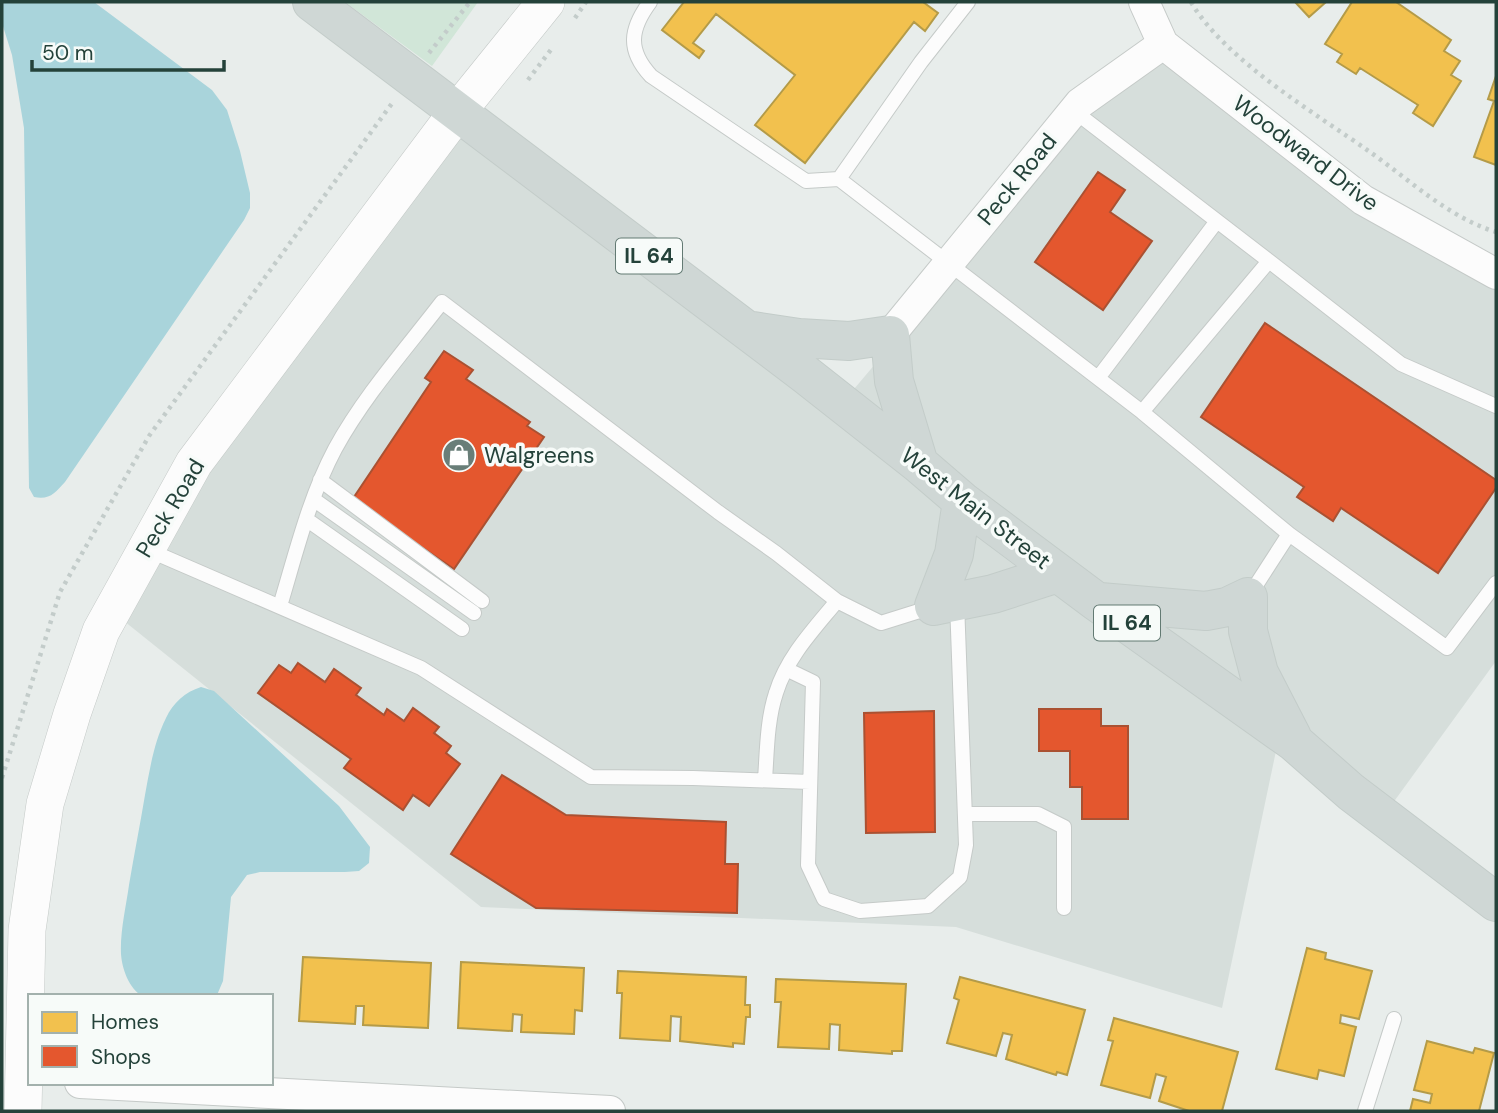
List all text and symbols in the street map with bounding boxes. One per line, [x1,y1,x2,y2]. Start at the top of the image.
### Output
scale bar [32,28,224,72]
text: 50 m [42,39,93,67]
street label: Woodward Drive [1227,88,1385,218]
street label: Peck Road [971,127,1063,231]
road number: IL 64 [616,238,682,274]
shop icon: Walgreens [440,436,478,474]
place label: Walgreens [484,440,595,470]
street label: West Main Street [895,440,1057,576]
street label: Peck Road [129,453,211,563]
road number: IL 64 [1094,606,1160,640]
legend [28,994,273,1085]
text: Homes [91,1008,159,1036]
text: Shops [91,1043,151,1071]

